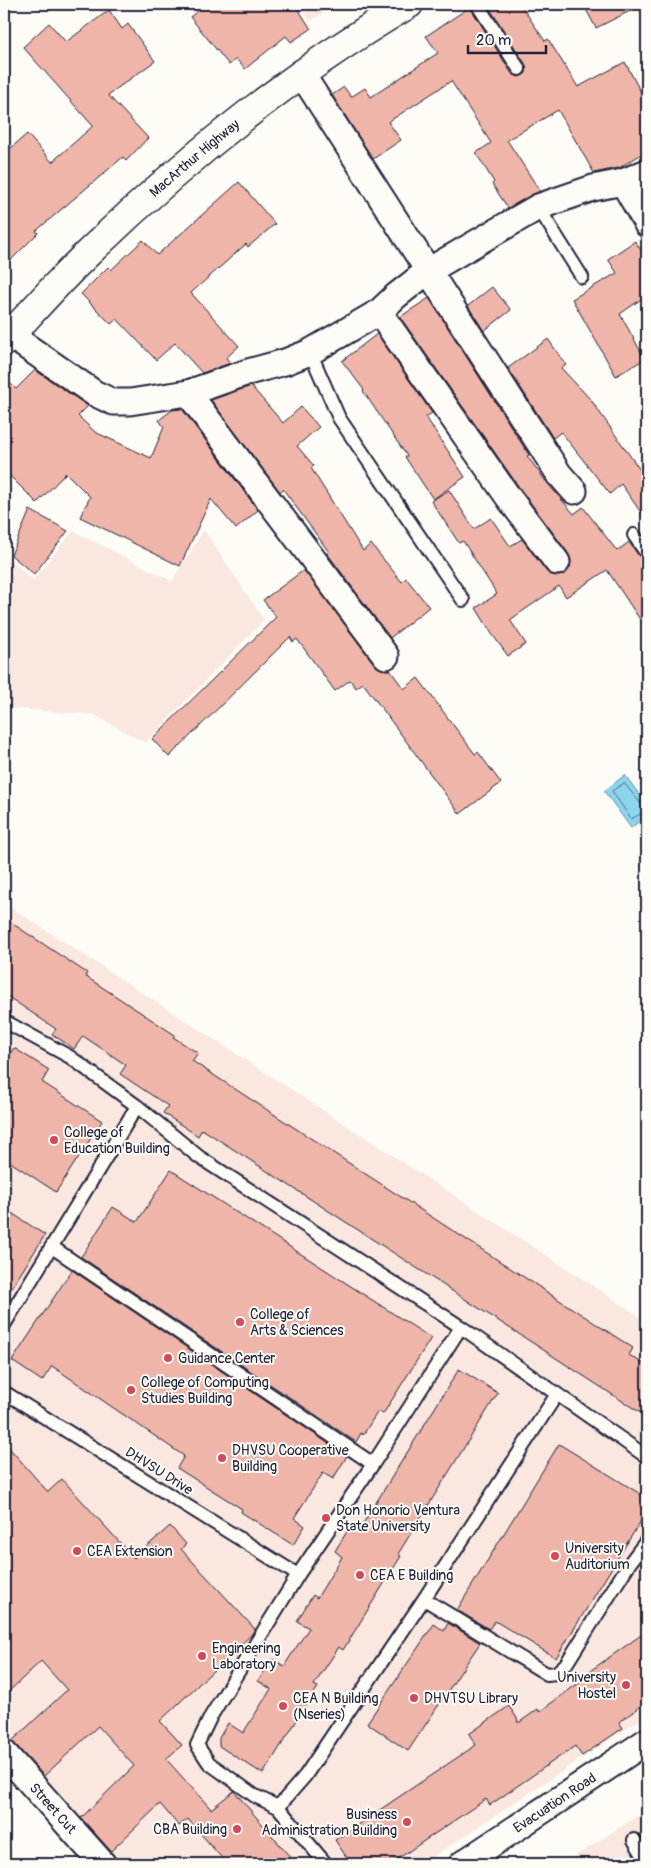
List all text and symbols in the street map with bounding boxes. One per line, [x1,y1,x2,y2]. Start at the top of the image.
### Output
scale bar [468,22,546,54]
text: 20 m [476,31,511,50]
street label: MacArthur Highway [146,115,243,201]
place label: College of Education Building [64,1124,170,1157]
marker: College of Education Building [48,1134,60,1146]
place label: College of Arts & Sciences [250,1306,344,1339]
marker: College of Arts & Sciences [234,1316,246,1328]
place label: Guidance Center [178,1350,275,1367]
marker: Guidance Center [162,1352,174,1364]
place label: College of Computing Studies Building [141,1374,269,1407]
marker: College of Computing Studies Building [125,1384,137,1396]
place label: DHVSU Cooperative Building [232,1442,349,1475]
street label: DHVSU Drive [122,1444,196,1498]
marker: DHVSU Cooperative Building [216,1452,228,1464]
place label: Don Honorio Ventura State University [336,1502,460,1535]
marker: Don Honorio Ventura State University [320,1512,332,1524]
place label: University Auditorium [565,1540,630,1573]
place label: CEA Extension [87,1543,173,1560]
marker: CEA Extension [71,1545,83,1557]
marker: University Auditorium [549,1550,561,1562]
place label: CEA E Building [370,1567,453,1584]
marker: CEA E Building [354,1569,366,1581]
place label: Engineering Laboratory [212,1640,281,1673]
marker: Engineering Laboratory [196,1650,208,1662]
place label: University Hostel [557,1669,616,1702]
marker: University Hostel [620,1679,632,1691]
place label: CEA N Building (Nseries) [293,1690,379,1723]
place label: DHVTSU Library [424,1690,518,1707]
marker: DHVTSU Library [408,1692,420,1704]
marker: CEA N Building (Nseries) [277,1700,289,1712]
street label: Evacuation Road [510,1769,599,1836]
street label: Street Cut [26,1779,81,1837]
place label: Business Administration Building [261,1806,398,1839]
marker: Business Administration Building [401,1816,413,1828]
place label: CBA Building [153,1821,227,1838]
marker: CBA Building [231,1823,243,1835]

